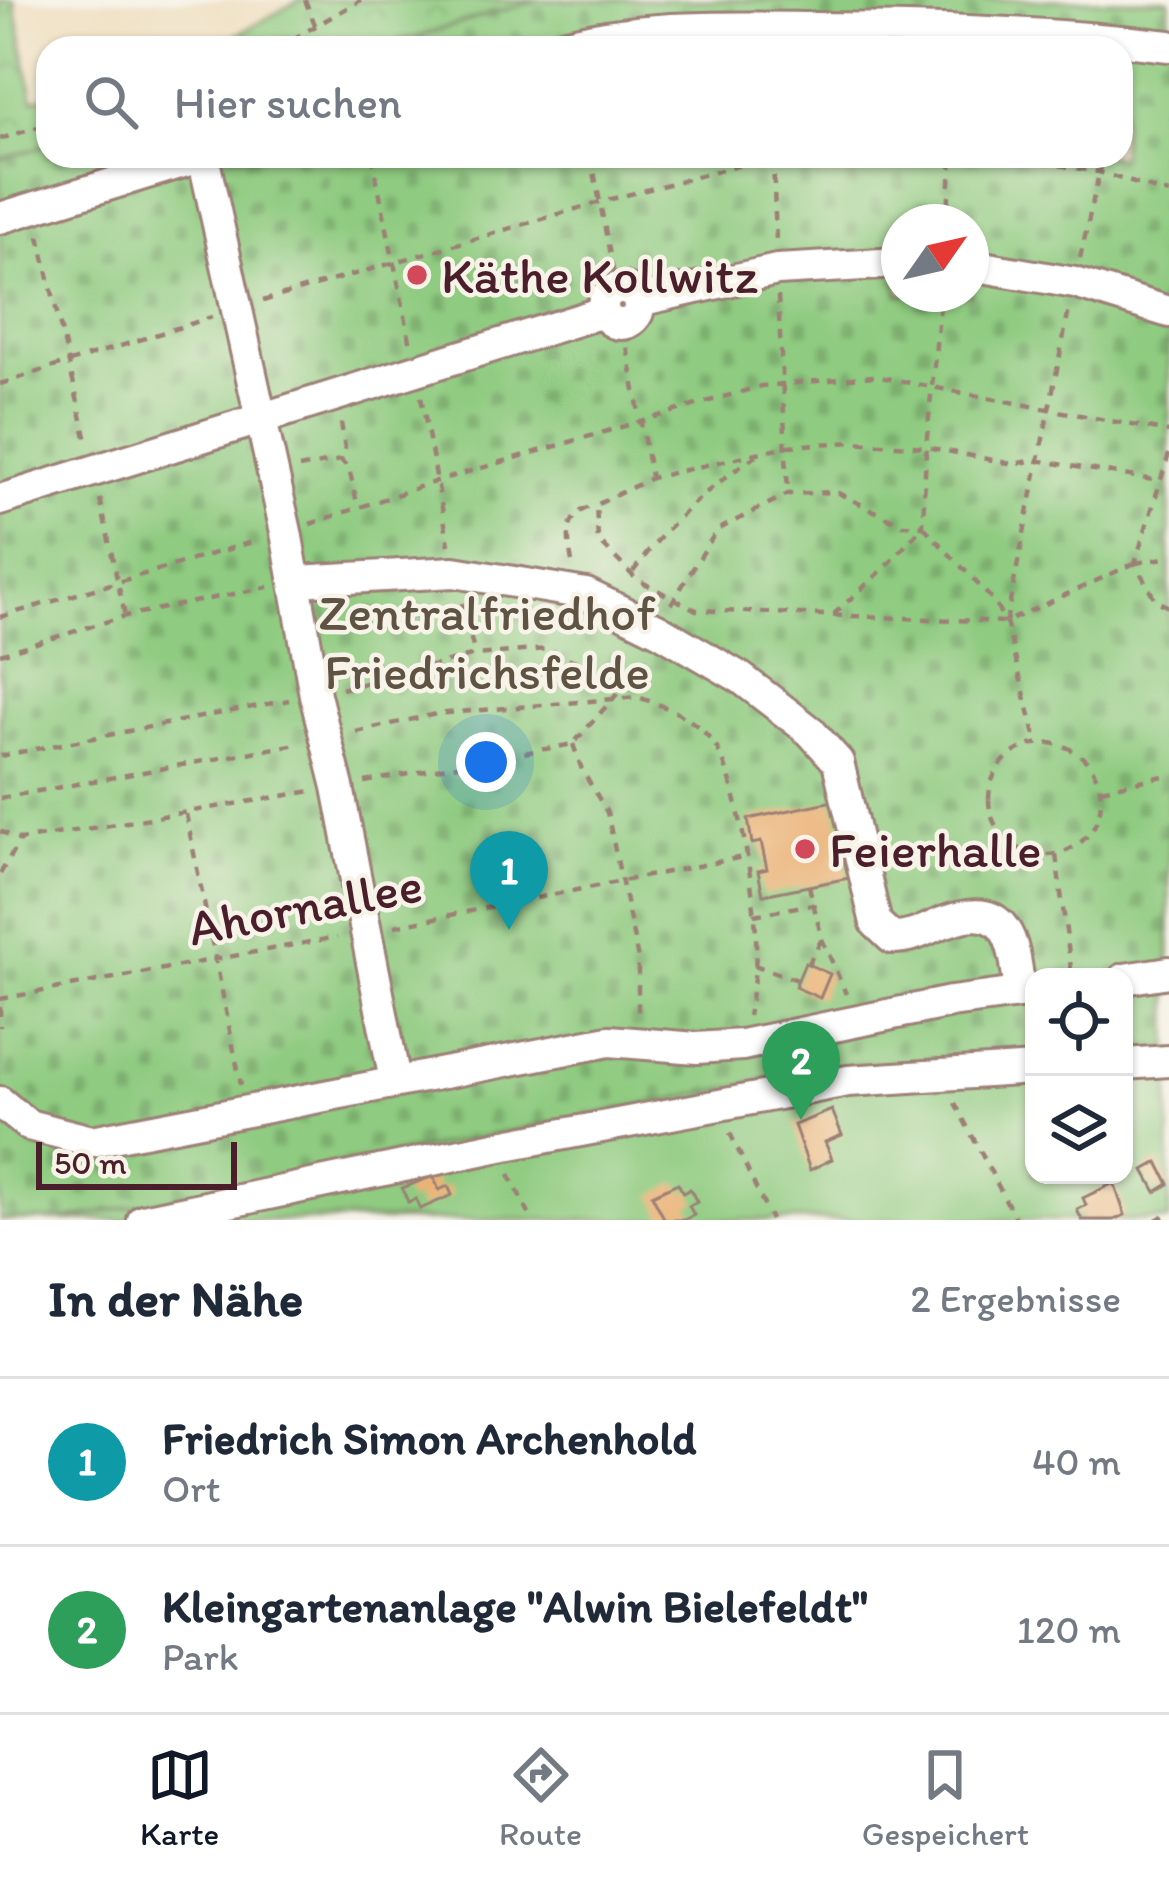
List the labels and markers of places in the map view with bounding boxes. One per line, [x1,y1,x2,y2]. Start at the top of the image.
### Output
place label: Käthe Kollwitz [441,245,758,306]
marker: Käthe Kollwitz [404,262,430,288]
place label: Feierhalle [829,819,1041,880]
pin: 1 [470,831,548,930]
marker: Feierhalle [792,836,818,862]
pin: 2 [762,1021,840,1120]

